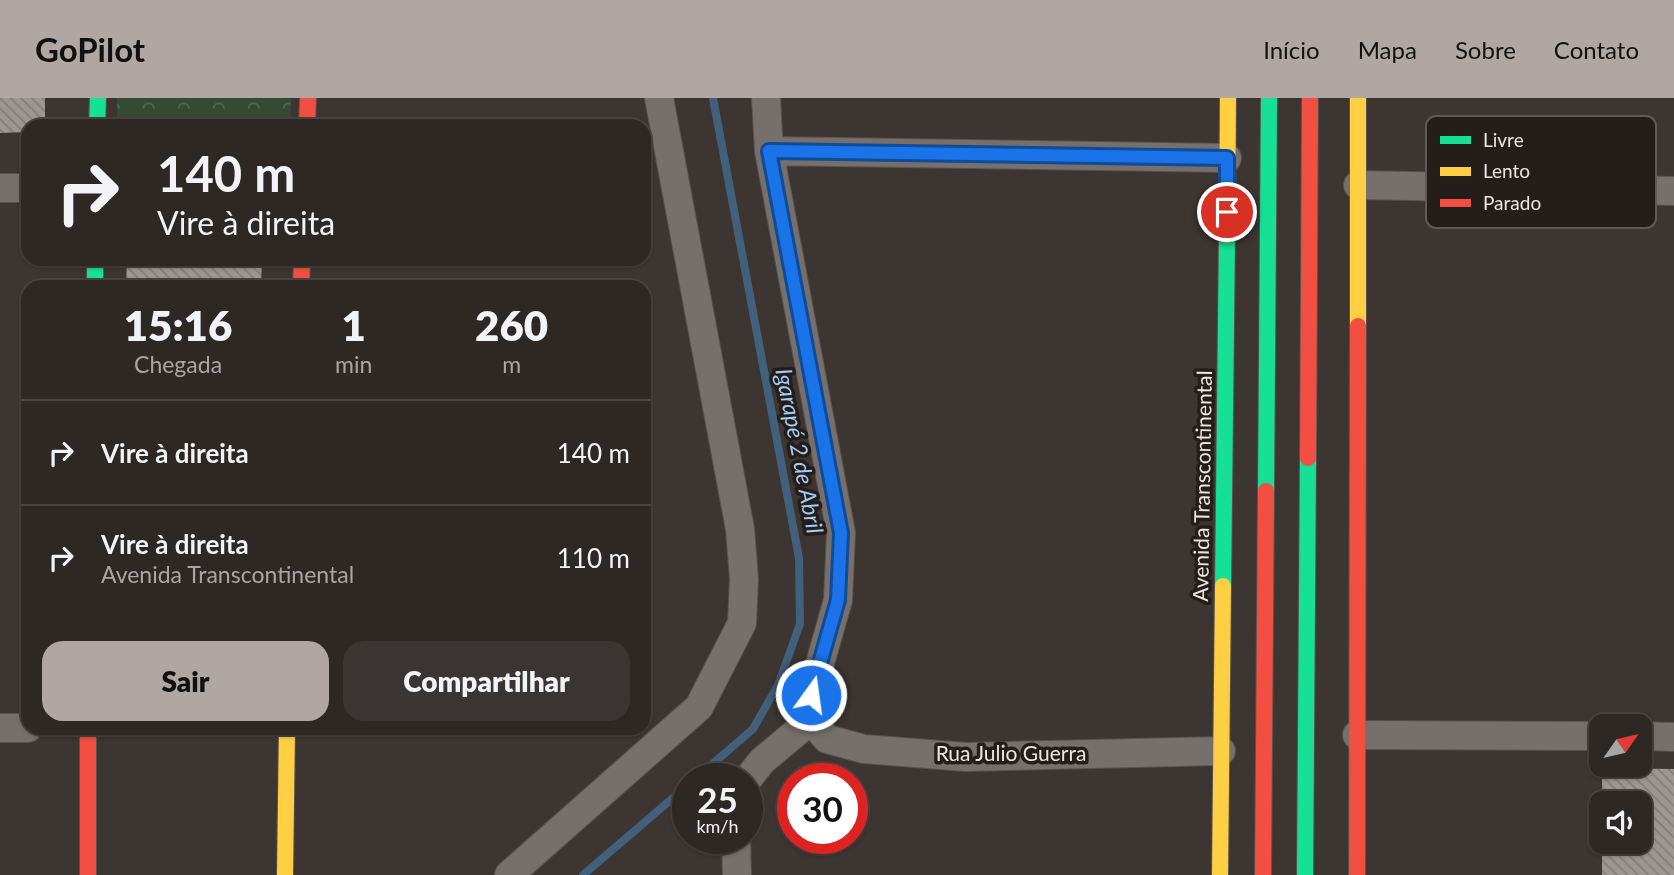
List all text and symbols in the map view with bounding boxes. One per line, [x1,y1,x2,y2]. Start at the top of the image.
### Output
text: GoPilot [35,29,145,69]
text: Início [1263,35,1320,64]
text: Mapa [1358,35,1417,64]
text: Sobre [1455,35,1516,64]
text: Contato [1554,35,1639,64]
legend [1426,116,1656,228]
text: Livre [1483,128,1524,151]
text: 140 m [157,144,295,202]
icon: right [42,147,133,238]
text: Lento [1483,159,1530,182]
pin [1197,182,1257,242]
text: Parado [1483,191,1541,214]
icon: arrive [1208,193,1246,231]
text: Vire à direita [157,203,335,242]
text: 15:16 [124,300,232,350]
text: 1 [342,300,366,350]
text: 260 [475,300,548,350]
text: Chegada [134,350,222,378]
text: min [335,350,372,378]
text: m [502,350,521,378]
water label: Igarapé 2 de Abril [770,366,830,536]
street label: Avenida Transcontinental [1187,370,1216,602]
icon: right [42,434,80,472]
text: Vire à direita [101,437,249,469]
text: 140 m [557,437,630,469]
text: Vire à direita [101,528,249,560]
icon: right [42,539,80,577]
text: 110 m [557,542,630,574]
text: Avenida Transcontinental [101,560,354,588]
button: Sair [42,641,329,721]
button: Compartilhar [343,641,630,721]
position arrow [774,658,848,732]
north arrow [1589,714,1652,777]
map controls [1589,714,1652,854]
street label: Rua Julio Guerra [936,740,1086,765]
speed limit sign: 30 [777,763,868,854]
text: 25 [697,778,738,820]
button: sound [1589,791,1652,854]
text: km/h [696,815,739,837]

